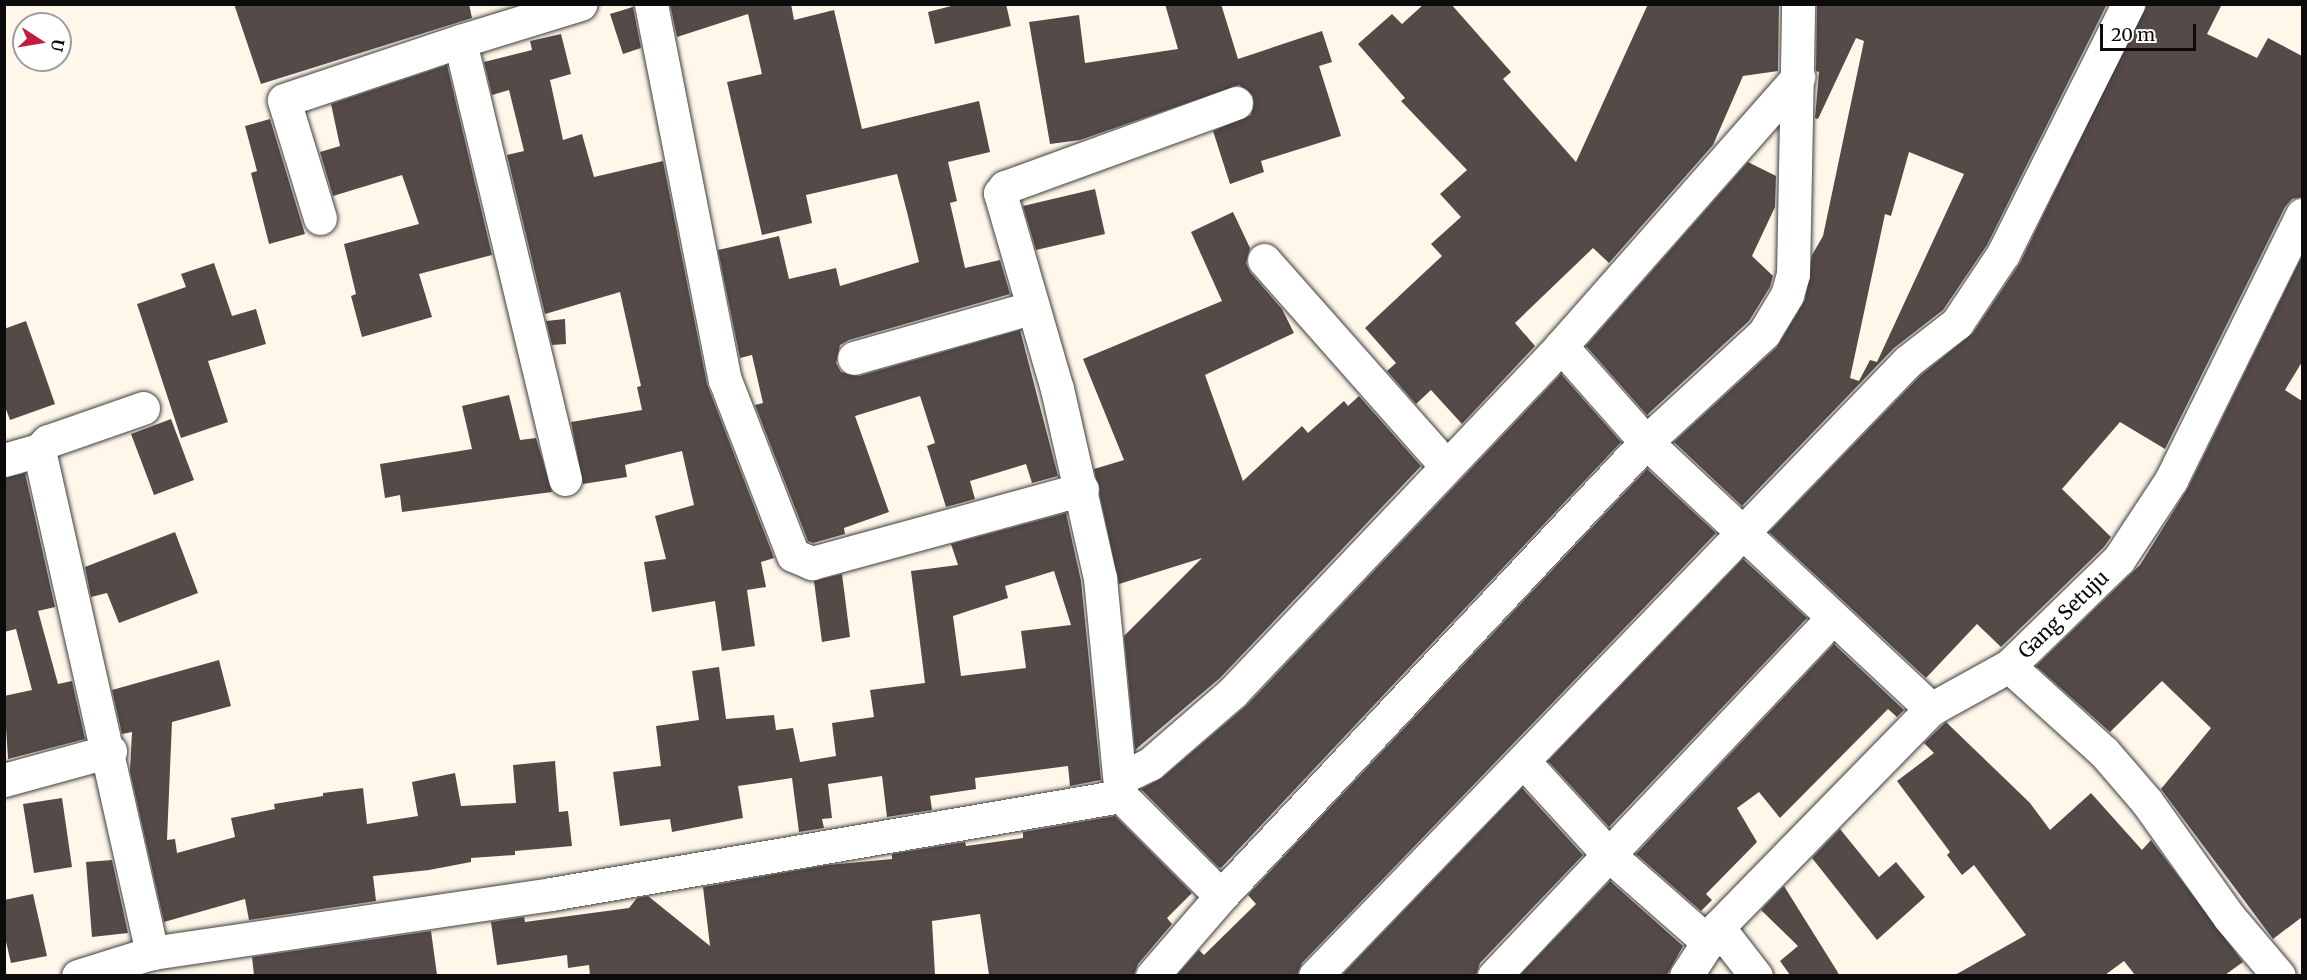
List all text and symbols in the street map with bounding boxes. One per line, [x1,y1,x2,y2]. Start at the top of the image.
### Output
north arrow [12,12,72,72]
scale bar [2103,12,2199,50]
text: 20 m [2111,23,2155,46]
text: U [47,37,69,53]
street label: Gang Setuju [2013,565,2113,663]

